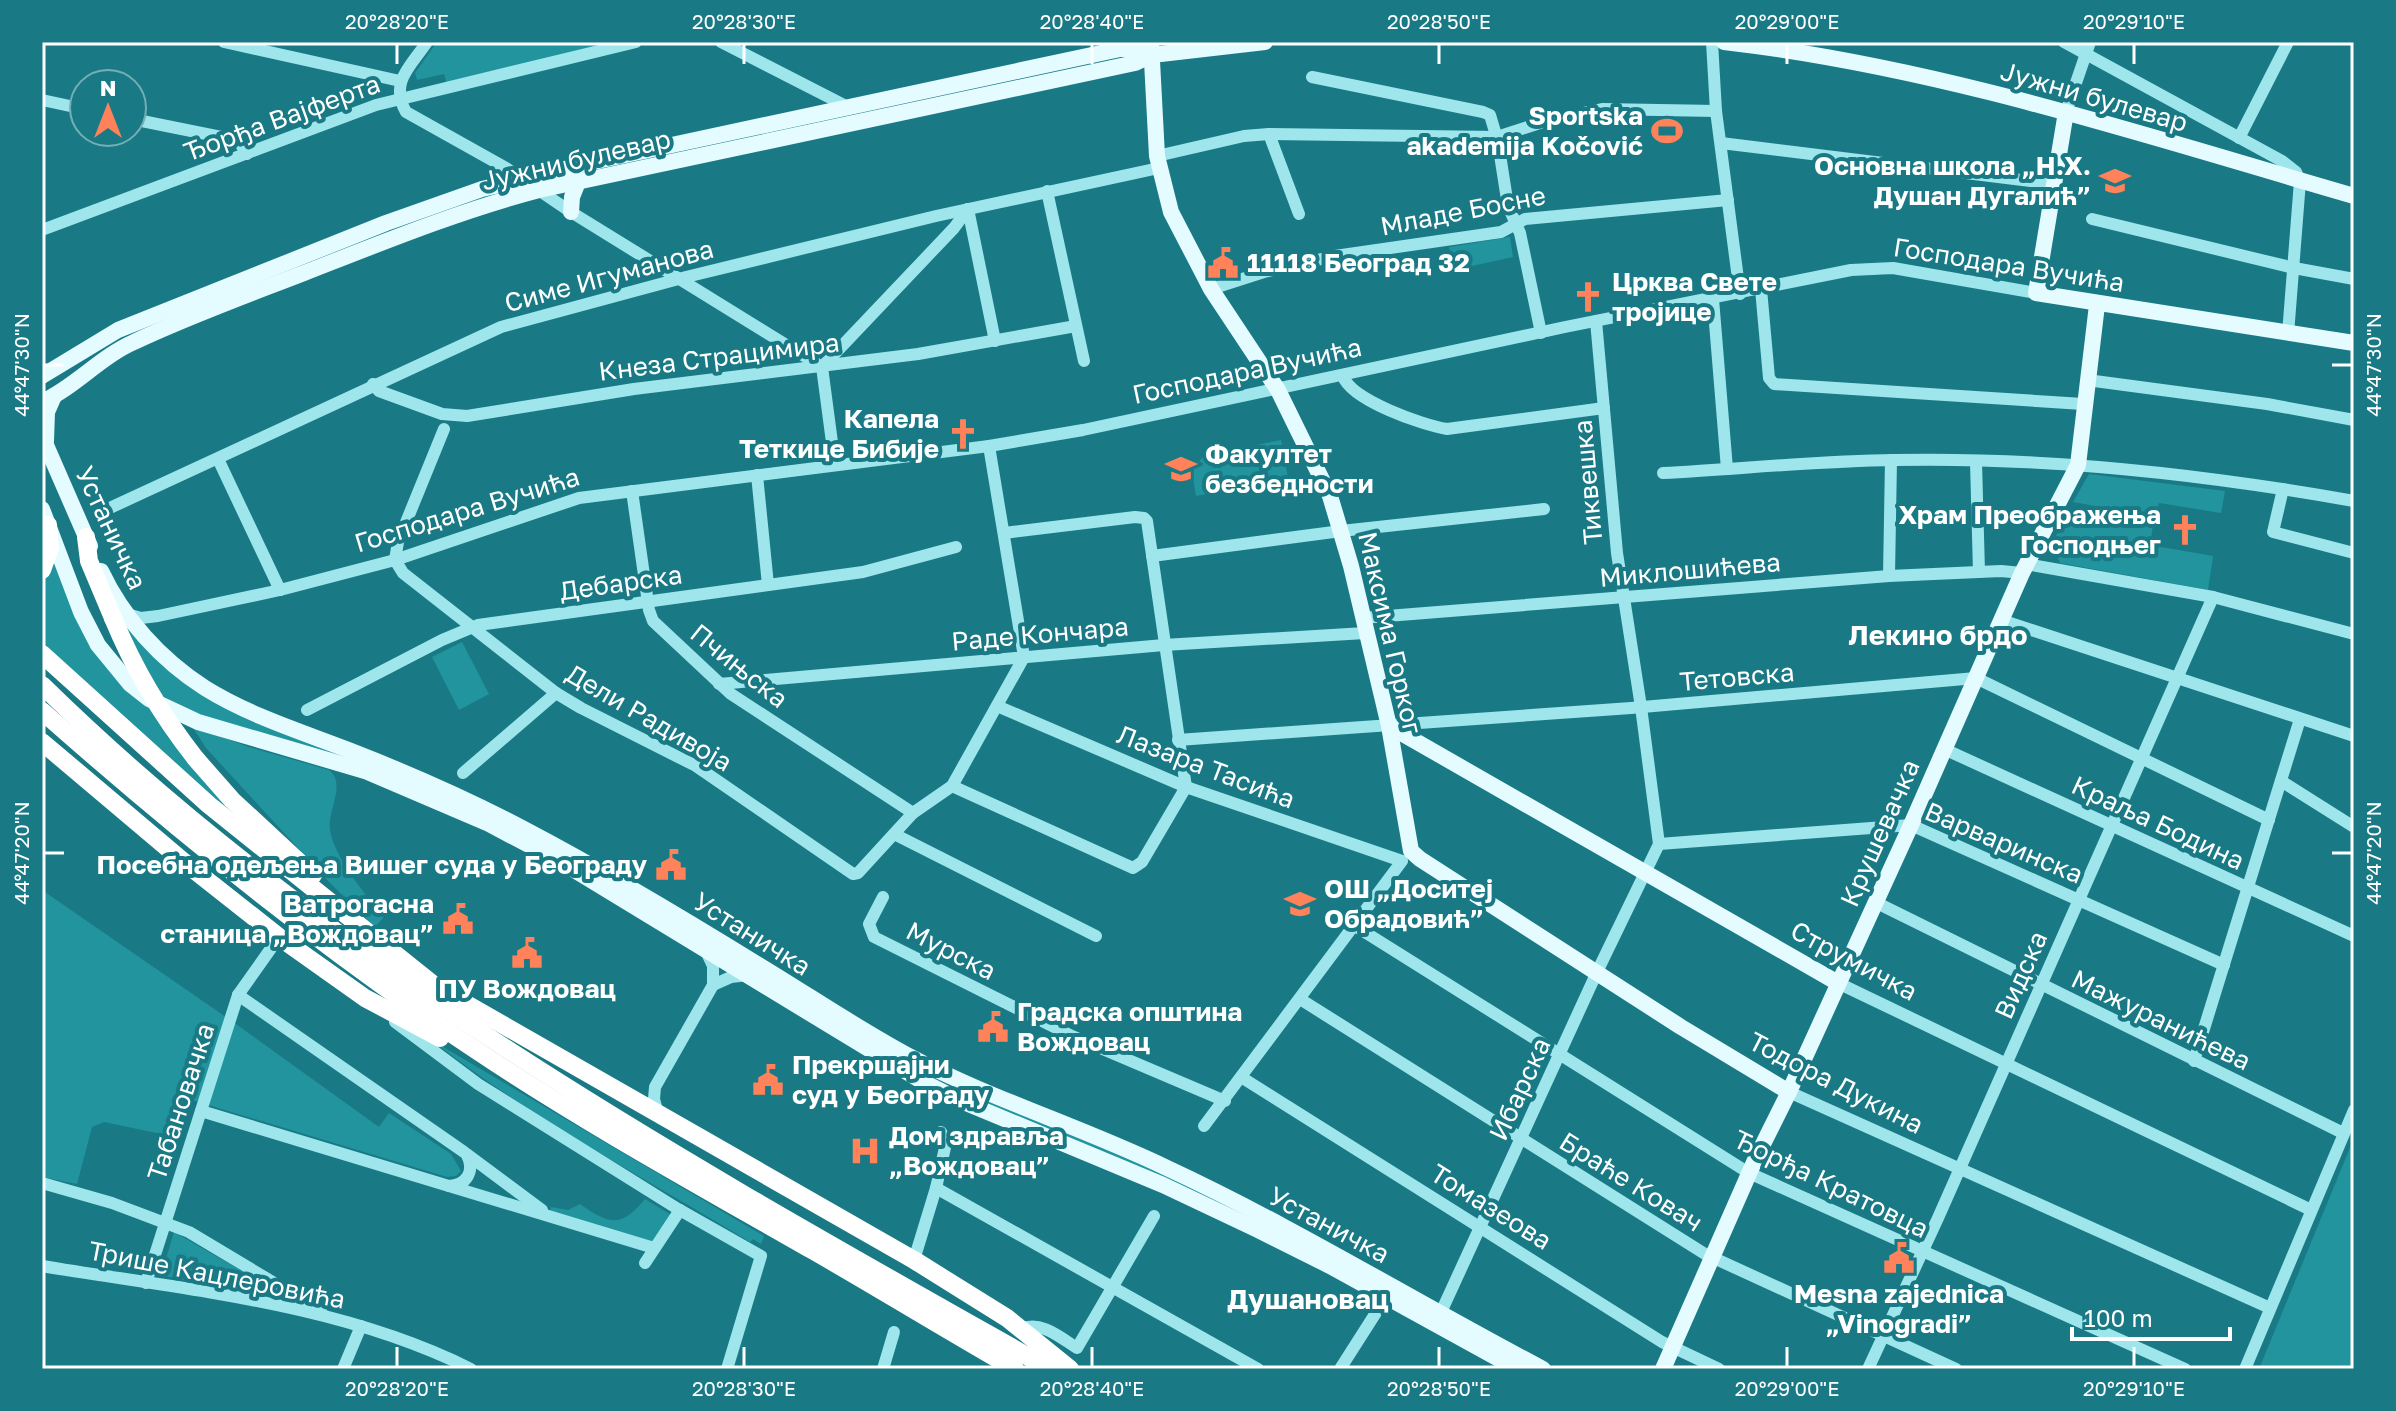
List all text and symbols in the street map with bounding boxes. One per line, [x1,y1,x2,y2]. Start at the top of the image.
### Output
text: 20°28'20"E [345,9,449,33]
text: 20°28'30"E [692,9,796,33]
text: 20°28'40"E [1040,9,1144,33]
text: 20°28'50"E [1387,9,1491,33]
text: 20°29'00"E [1735,9,1839,33]
text: 20°29'10"E [2083,9,2185,33]
street label: Јужни булевар [1997,55,2191,138]
north arrow [68,68,148,148]
street label: Ђорђа Вајферта [179,68,384,167]
text: N [100,74,116,101]
place label: Sportska akademija Kočović [1406,100,1643,161]
sports icon: Sportska akademija Kočović [1650,114,1684,148]
street label: Јужни булевар [478,123,673,196]
place label: Основна школа „Н.Х. Душан Дугалић” [1814,150,2091,211]
school or university icon: Основна школа „Н.Х. Душан Дугалић” [2098,164,2132,198]
street label: Младе Босне [1378,179,1548,242]
street label: Господара Вучића [1891,231,2127,298]
street label: Симе Игуманова [501,233,717,318]
public building icon: 11118 Београд 32 [1206,246,1240,280]
place label: 11118 Београд 32 [1247,247,1470,278]
place label: Црква Свете тројице [1612,266,1777,327]
church icon: Црква Свете тројице [1571,280,1605,314]
text: 44°47'30"N [9,313,33,417]
text: 44°47'30"N [2361,313,2385,417]
street label: Кнеза Страцимира [597,326,841,387]
street label: Господара Вучића [1130,331,1364,410]
place label: Капела Теткице Бибије [739,403,939,464]
church icon: Капела Теткице Бибије [946,417,980,451]
street label: Тиквешка [1567,419,1608,546]
place label: Факултет безбедности [1205,438,1374,499]
school or university icon: Факултет безбедности [1164,452,1198,486]
street label: Устаничка [69,461,153,594]
street label: Господара Вучића [351,461,583,558]
place label: Храм Преображења Господњег [1898,499,2161,560]
church icon: Храм Преображења Господњег [2168,513,2202,547]
street label: Максима Горког [1352,529,1429,737]
street label: Миклошићева [1598,546,1782,593]
street label: Дебарска [558,559,684,606]
street label: Раде Кончара [950,610,1130,657]
street label: Пчињска [684,617,794,714]
district label: Лекино брдо [1848,618,2028,651]
street label: Тетовска [1678,656,1796,697]
street label: Дели Радивоја [561,658,738,778]
street label: Лазара Тасића [1113,718,1300,815]
street label: Крушевачка [1833,755,1926,911]
street label: Краља Бодина [2067,769,2249,876]
street label: Варваринска [1920,795,2088,890]
text: 44°47'20"N [9,801,33,905]
text: 44°47'20"N [2361,801,2385,905]
public building icon: Посебна одељења Вишег суда у Београду [654,848,688,882]
place label: Посебна одељења Вишег суда у Београду [96,849,647,880]
place label: ОШ „Доситеј Обрадовић” [1324,873,1493,934]
street label: Устаничка [688,885,817,982]
school or university icon: ОШ „Доситеј Обрадовић” [1283,887,1317,921]
place label: Ватрогасна станица „Вождовац” [160,888,434,949]
public building icon: Ватрогасна станица „Вождовац” [441,902,475,936]
street label: Струмичка [1786,914,1923,1007]
street label: Мурска [901,915,1001,986]
street label: Видска [1988,926,2054,1023]
public building icon: ПУ Вождовац [510,936,544,970]
street label: Мажуранићева [2066,963,2256,1076]
place label: ПУ Вождовац [438,973,616,1004]
place label: Градска општина Вождовац [1017,996,1242,1057]
public building icon: Градска општина Вождовац [976,1010,1010,1044]
street label: Табановачка [141,1019,220,1184]
street label: Тодора Дукина [1744,1025,1929,1140]
street label: Ибарска [1482,1033,1557,1145]
place label: Прекршајни суд у Београду [792,1049,990,1110]
public building icon: Прекршајни суд у Београду [751,1063,785,1097]
place label: Дом здравља „Вождовац” [889,1120,1064,1181]
street label: Ђорђа Кратовца [1729,1123,1934,1244]
street label: Браће Ковач [1554,1125,1708,1238]
hospital icon: Дом здравља „Вождовац” [848,1134,882,1168]
street label: Томазеова [1425,1157,1557,1256]
street label: Устаничка [1263,1180,1395,1269]
street label: Трише Кацлеровића [86,1234,348,1315]
public building icon: Mesna zajednica „Vinogradi” [1882,1241,1916,1275]
place label: Mesna zajednica „Vinogradi” [1794,1278,2004,1339]
district label: Душановац [1227,1282,1389,1315]
scale bar [2072,1291,2230,1341]
text: 100 m [2084,1303,2153,1332]
text: 20°28'20"E [345,1376,449,1400]
text: 20°28'30"E [692,1376,796,1400]
text: 20°28'40"E [1040,1376,1144,1400]
text: 20°28'50"E [1387,1376,1491,1400]
text: 20°29'00"E [1735,1376,1839,1400]
text: 20°29'10"E [2083,1376,2185,1400]

